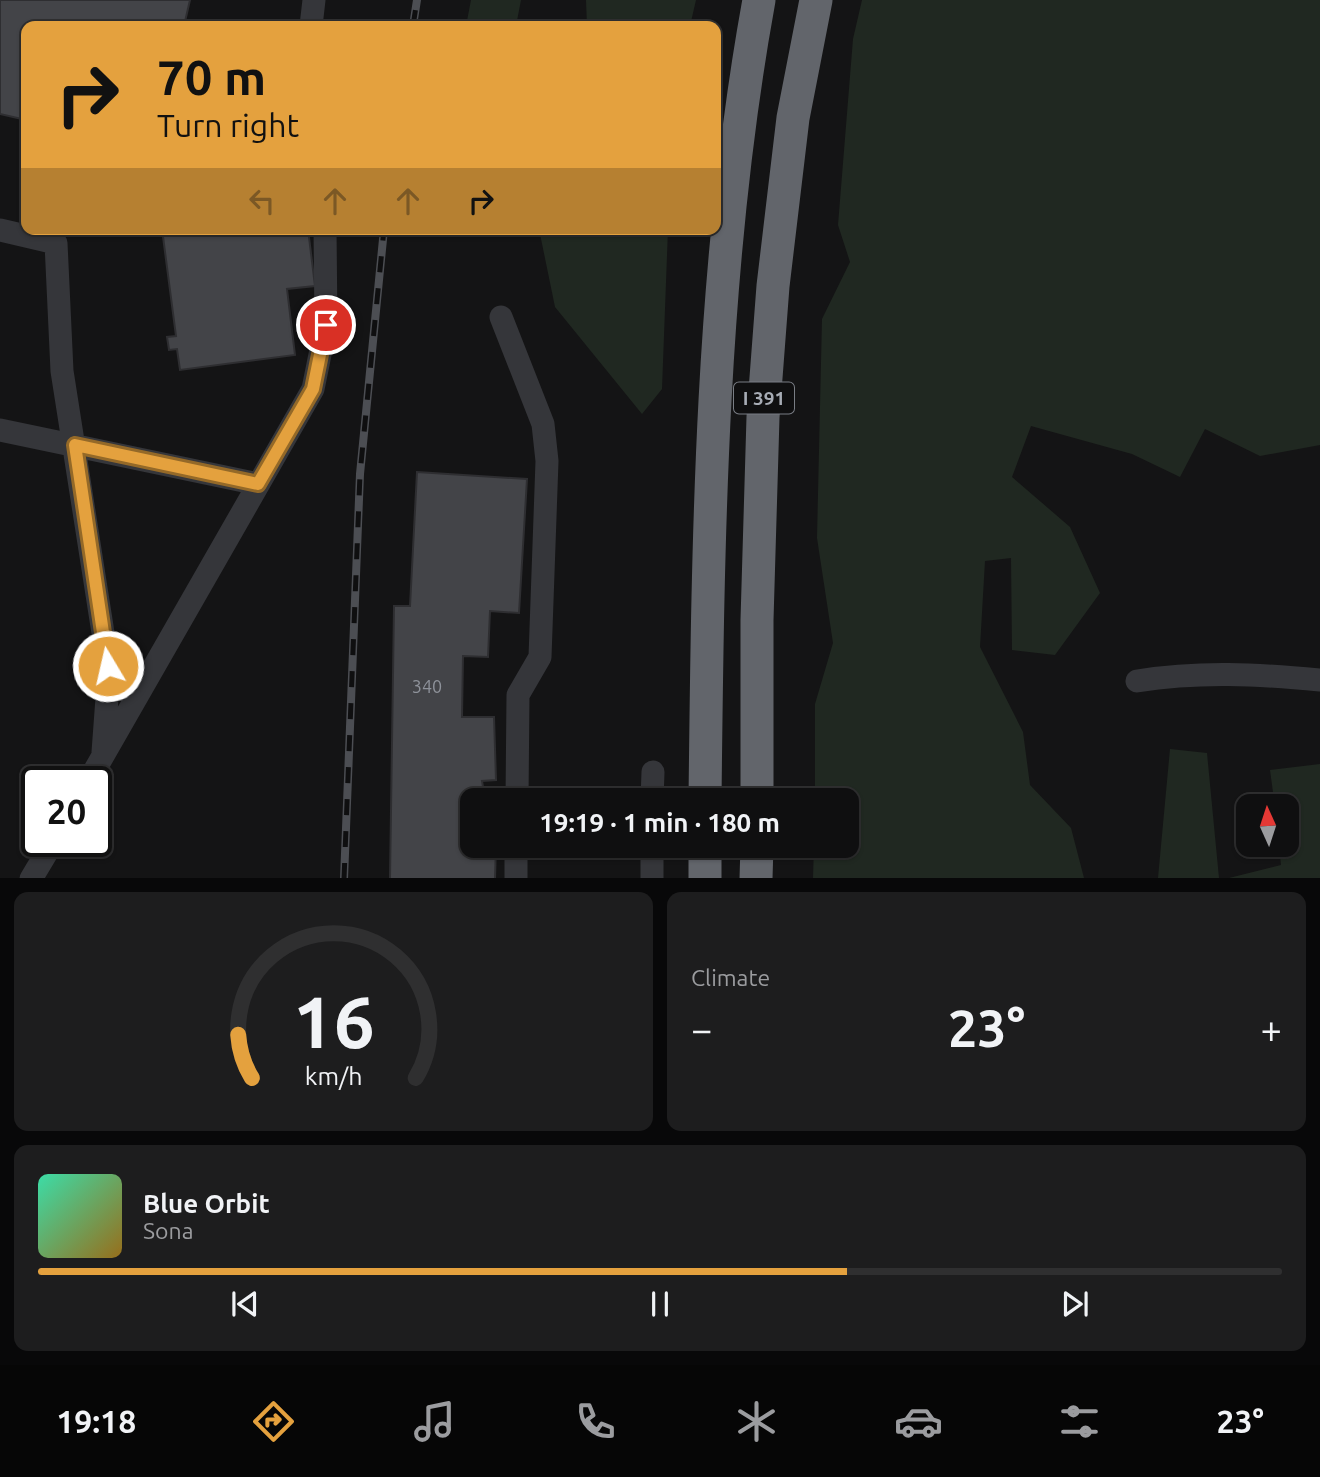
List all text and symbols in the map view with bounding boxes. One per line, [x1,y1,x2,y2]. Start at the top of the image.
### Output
icon: right [42,49,133,140]
text: 70 m [157,49,266,104]
text: Turn right [157,107,299,143]
icon: left [243,182,281,220]
icon: ahead [316,182,354,220]
icon: ahead [389,182,427,220]
icon: right [462,182,500,220]
pin [296,295,356,355]
icon: arrive [307,306,345,344]
road number: I 391 [734,382,794,414]
position arrow [71,629,145,703]
house number: 340 [412,676,442,696]
speed limit sign: 20 [21,766,112,857]
north arrow [1236,794,1298,858]
map controls [1236,794,1299,857]
text: 19:19 · 1 min · 180 m [539,808,780,837]
text: Climate [691,965,770,990]
text: 16 [292,980,375,1062]
text: 23° [948,999,1025,1057]
text: − [691,1008,712,1050]
text: + [1261,1008,1282,1050]
text: km/h [305,1061,362,1089]
text: Blue Orbit [143,1189,270,1218]
text: Sona [143,1218,193,1243]
icon: previous [226,1285,264,1323]
icon: pause [641,1285,679,1323]
icon: next [1056,1285,1094,1323]
icon: directions [249,1397,298,1446]
icon: music [410,1397,459,1446]
icon: phone [571,1397,620,1446]
icon: climate [732,1397,781,1446]
icon: car [894,1397,943,1446]
icon: filters [1055,1397,1104,1446]
text: 19:18 [56,1403,136,1439]
text: 23° [1216,1403,1264,1439]

